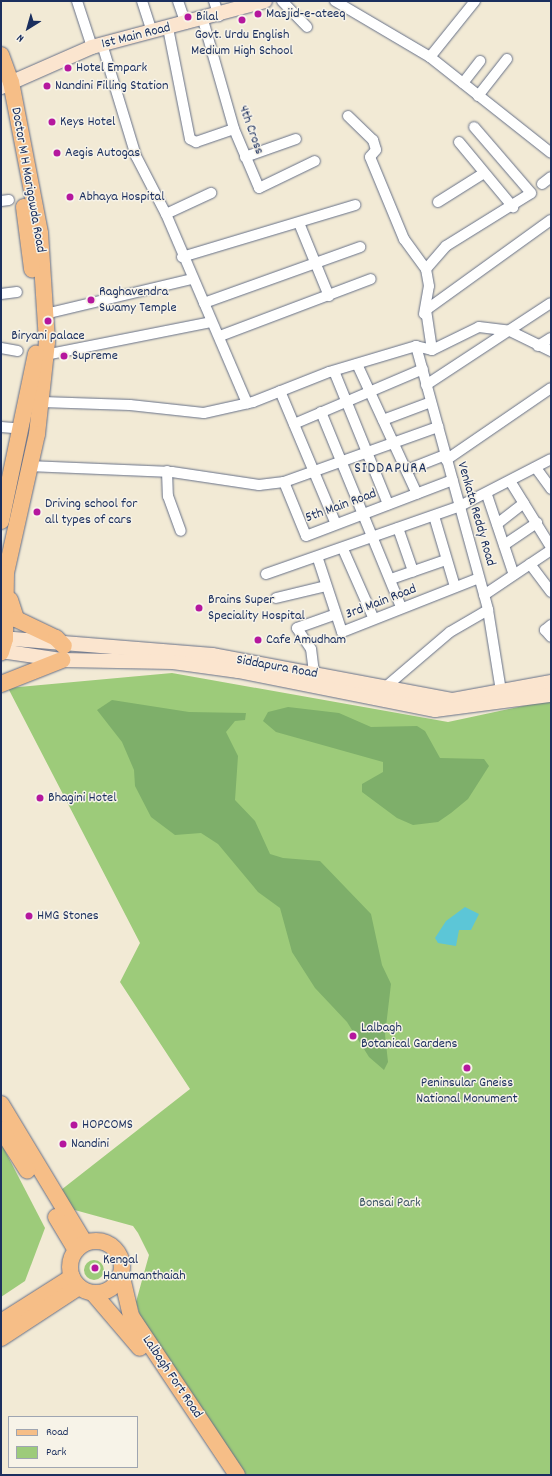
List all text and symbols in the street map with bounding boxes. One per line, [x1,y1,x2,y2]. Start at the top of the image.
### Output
place label: Masjid-e-ateeq [266,6,345,22]
north arrow [8,8,48,48]
place label: Bilal [196,9,218,25]
marker: Masjid-e-ateeq [253,9,263,19]
marker: Bilal [183,12,193,22]
marker: Govt. Urdu English Medium High School [237,15,247,25]
street label: 1st Main Road [100,19,172,53]
place label: Govt. Urdu English Medium High School [191,27,293,60]
text: N [14,30,28,46]
place label: Hotel Empark [76,60,147,76]
marker: Hotel Empark [63,63,73,73]
place label: Nandini Filling Station [55,78,168,94]
marker: Nandini Filling Station [42,81,52,91]
street label: 4th Cross [234,103,268,157]
street label: Doctor M H Marigowda Road [7,106,49,254]
place label: Keys Hotel [60,114,115,130]
marker: Keys Hotel [47,117,57,127]
place label: Aegis Autogas [65,145,140,161]
marker: Aegis Autogas [52,148,62,158]
place label: Abhaya Hospital [79,189,164,205]
marker: Abhaya Hospital [64,191,76,203]
place label: Raghavendra Swamy Temple [99,284,177,316]
marker: Raghavendra Swamy Temple [86,295,96,305]
marker: Biryani palace [43,316,53,326]
place label: Biryani palace [11,328,85,344]
place label: Supreme [72,348,118,364]
marker: Supreme [59,351,69,361]
street label: Venkata Reddy Road [453,460,499,568]
district label: SIDDAPURA [354,461,428,479]
street label: 5th Main Road [303,485,379,527]
place label: Driving school for all types of cars [45,496,137,528]
marker: Driving school for all types of cars [32,507,42,517]
street label: 3rd Main Road [343,581,419,623]
place label: Brains Super Speciality Hospital [208,592,305,624]
marker: Brains Super Speciality Hospital [193,602,205,614]
place label: Cafe Amudham [266,632,346,648]
marker: Cafe Amudham [253,635,263,645]
street label: Siddapura Road [235,652,319,682]
place label: Bhagini Hotel [48,790,117,806]
marker: Bhagini Hotel [35,793,45,803]
place label: HMG Stones [37,908,99,924]
marker: HMG Stones [24,911,34,921]
place label: Lalbagh Botanical Gardens [361,1020,457,1052]
marker: Lalbagh Botanical Gardens [348,1031,358,1041]
marker: Peninsular Gneiss National Monument [462,1063,472,1073]
place label: Peninsular Gneiss National Monument [416,1075,518,1108]
place label: HOPCOMS [82,1117,133,1133]
marker: HOPCOMS [69,1120,79,1130]
place label: Nandini [71,1136,109,1152]
marker: Nandini [58,1139,68,1149]
park label: Bonsai Park [359,1195,421,1211]
place label: Kengal Hanumanthaiah [103,1252,186,1284]
marker: Kengal Hanumanthaiah [90,1263,100,1273]
street label: Lalbagh Fort Road [138,1332,206,1422]
legend [8,1416,138,1468]
text: Road [46,1424,68,1441]
text: Park [46,1444,66,1461]

